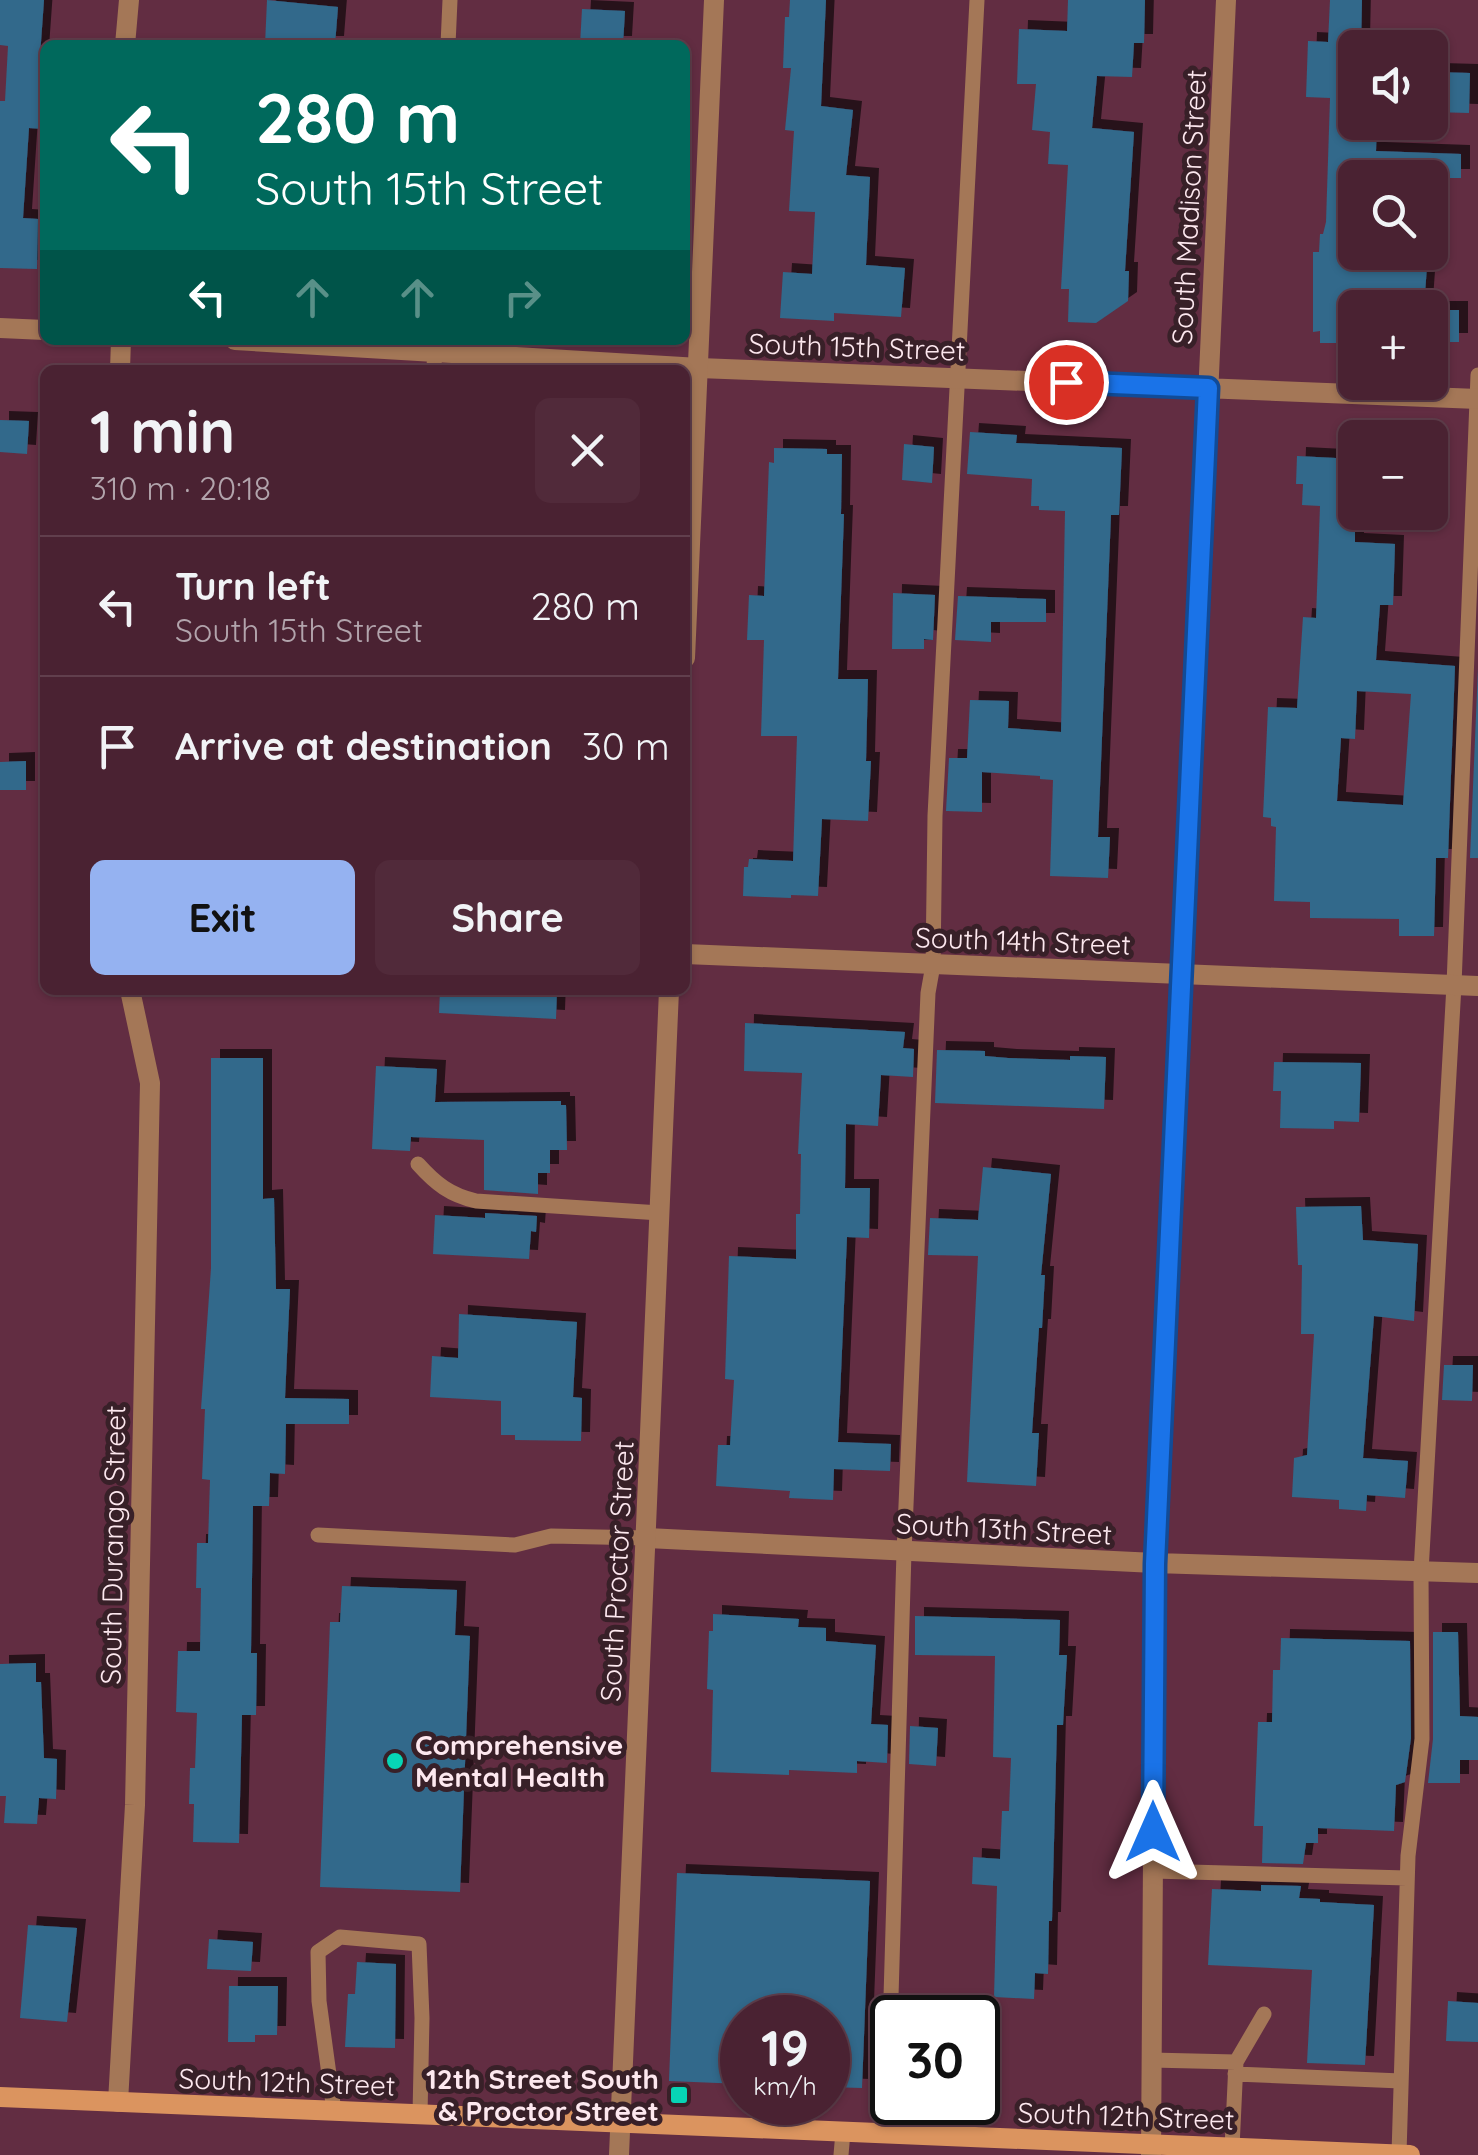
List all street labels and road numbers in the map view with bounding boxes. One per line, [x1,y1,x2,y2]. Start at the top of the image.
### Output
street label: South Madison Street [1164,69,1213,345]
street label: South 15th Street [748,325,966,368]
street label: South 14th Street [915,919,1132,962]
street label: South Durango Street [93,1405,132,1685]
street label: South Proctor Street [592,1440,641,1702]
street label: South 13th Street [895,1505,1113,1552]
street label: South 12th Street [178,2060,396,2103]
street label: South 12th Street [1017,2094,1235,2137]

